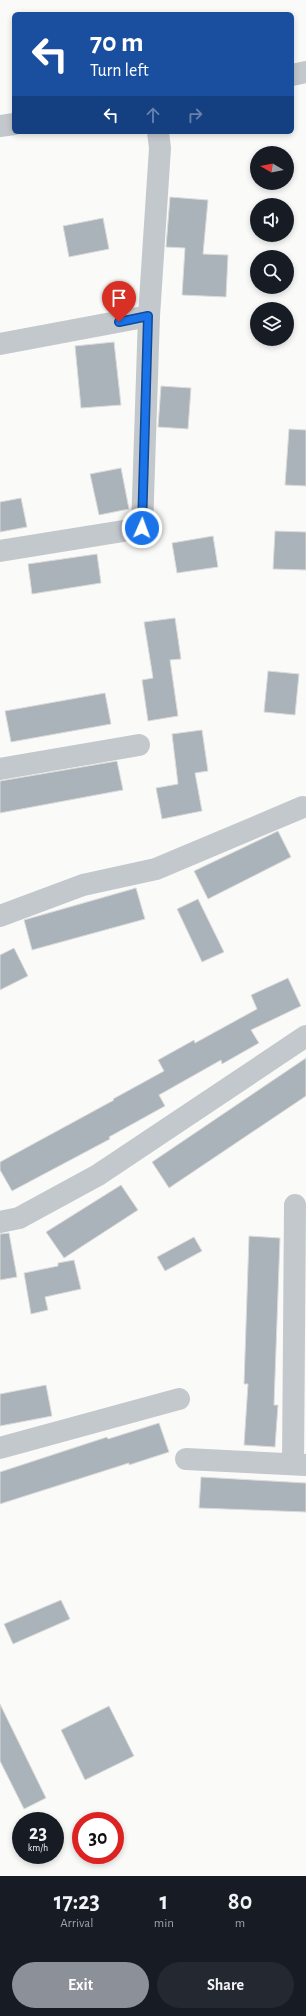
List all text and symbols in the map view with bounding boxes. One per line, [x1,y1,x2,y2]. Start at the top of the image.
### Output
icon: left [24,28,76,80]
text: 70 m [90,29,144,57]
text: Turn left [90,62,149,80]
icon: left [100,104,122,126]
icon: ahead [142,104,164,126]
icon: right [184,104,206,126]
north arrow [250,146,294,190]
map controls [250,146,294,346]
button: sound [250,198,294,242]
button: search [250,250,294,294]
pin [102,281,136,322]
icon: arrive [108,287,130,309]
button: layers [250,302,294,346]
position arrow [121,507,163,549]
speed limit sign: 30 [72,1812,124,1864]
text: 23 [29,1823,47,1843]
text: km/h [28,1843,48,1853]
text: 17:23 [54,1890,100,1914]
text: 1 [160,1890,168,1914]
text: 80 [228,1890,252,1914]
text: Arrival [60,1917,94,1930]
text: min [154,1917,174,1930]
text: m [235,1917,245,1930]
button: Exit [12,1962,149,2008]
button: Share [157,1962,294,2008]

